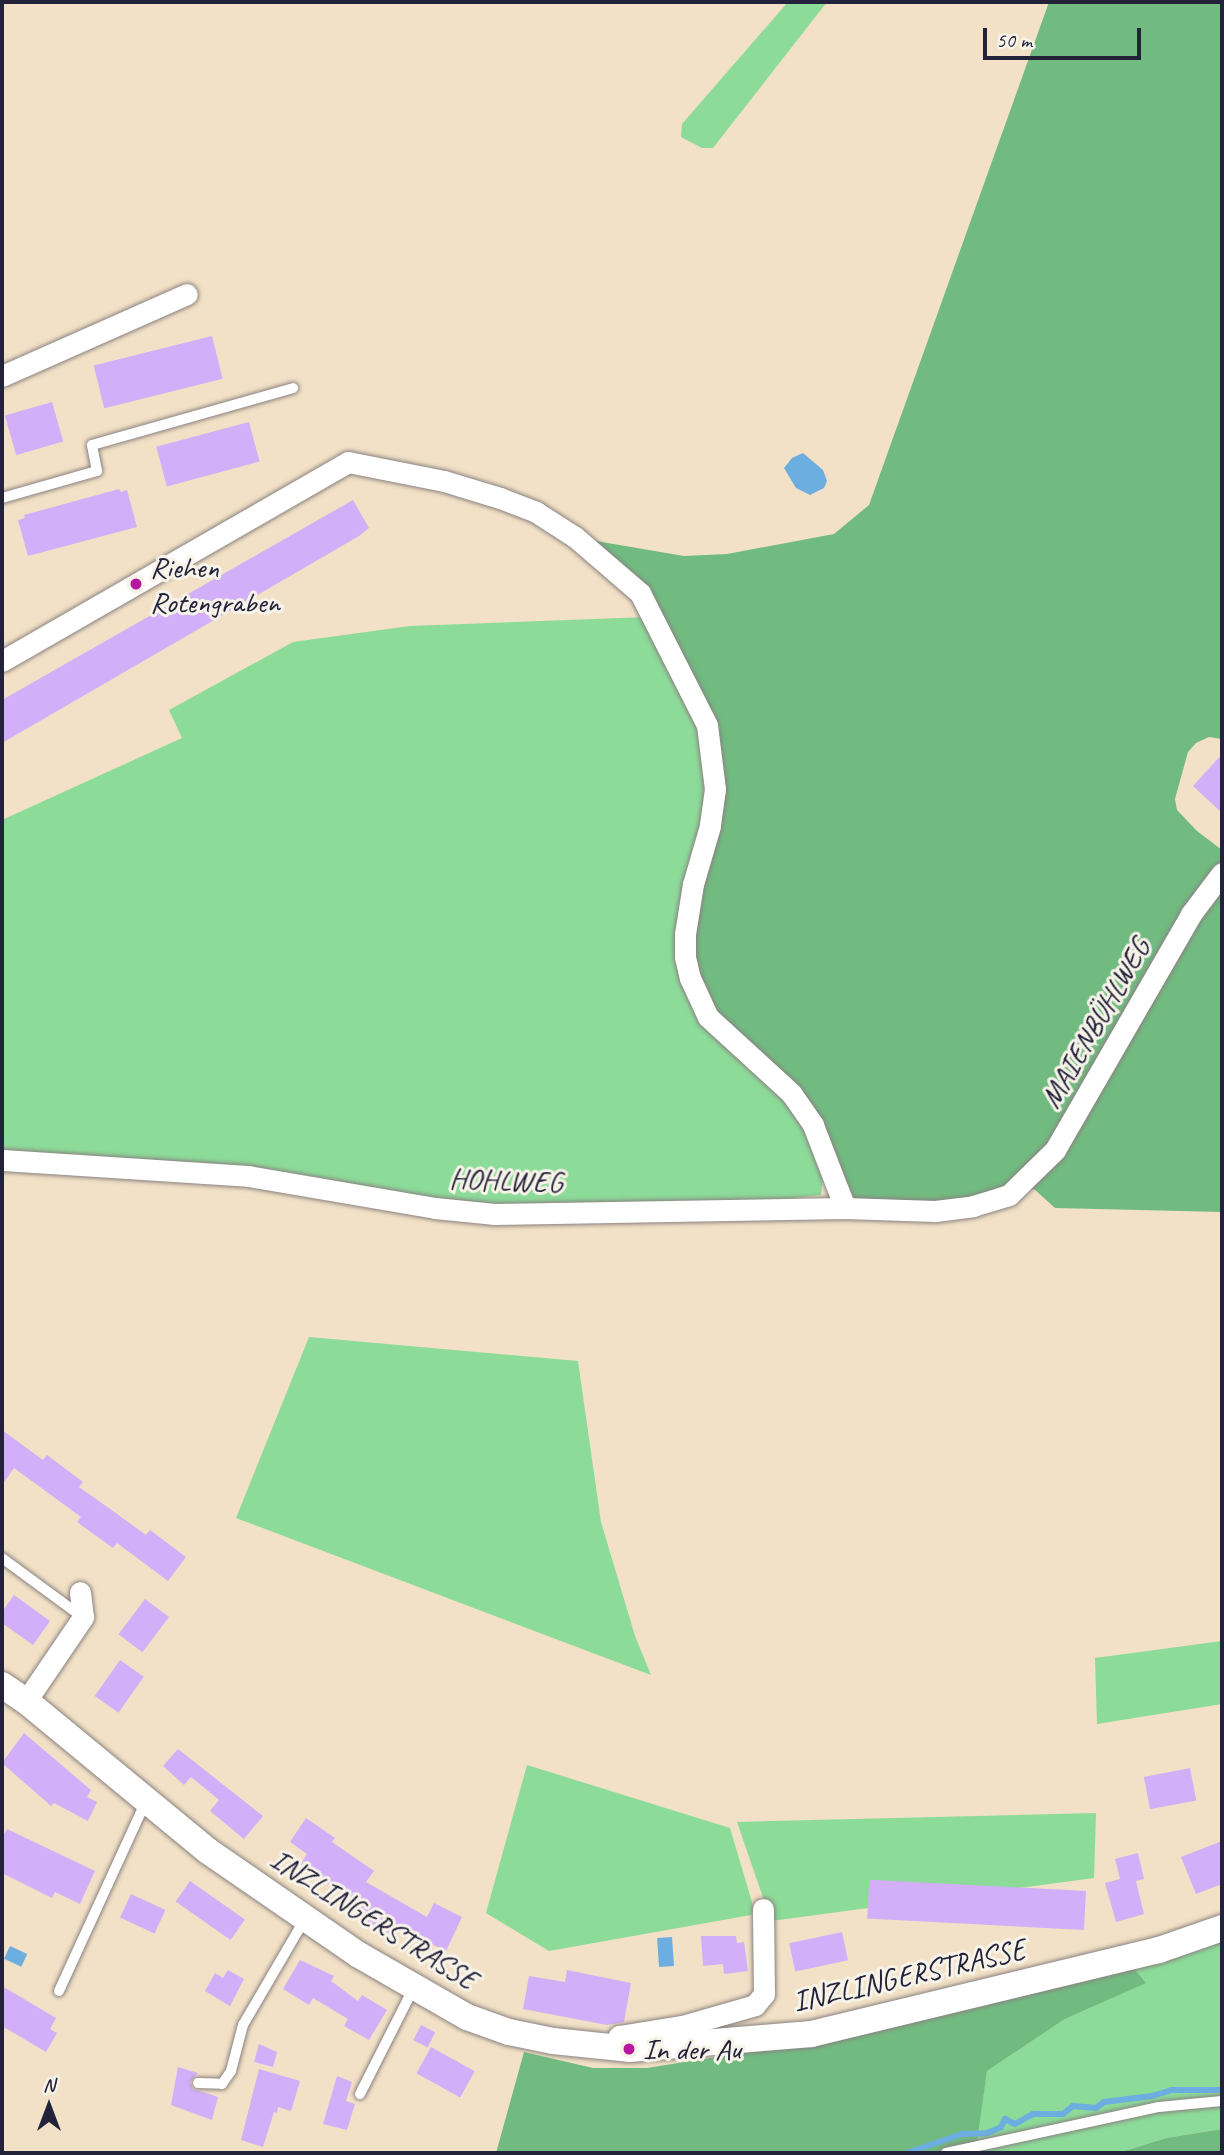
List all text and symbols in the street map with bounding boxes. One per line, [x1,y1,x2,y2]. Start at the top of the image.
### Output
scale bar [986,14,1144,58]
text: 50 m [996,27,1032,53]
place label: Riehen Rotengraben [150,549,280,620]
marker: Riehen Rotengraben [128,576,144,592]
street label: MAIENBÜHLWEG [1032,932,1158,1114]
street label: HOHLWEG [449,1160,563,1200]
street label: INZLINGERSTRASSE [264,1841,484,1997]
street label: INZLINGERSTRASSE [789,1931,1029,2019]
place label: In der Au [643,2031,741,2067]
marker: In der Au [621,2041,637,2057]
north arrow [14,2071,84,2141]
text: N [43,2073,55,2097]

